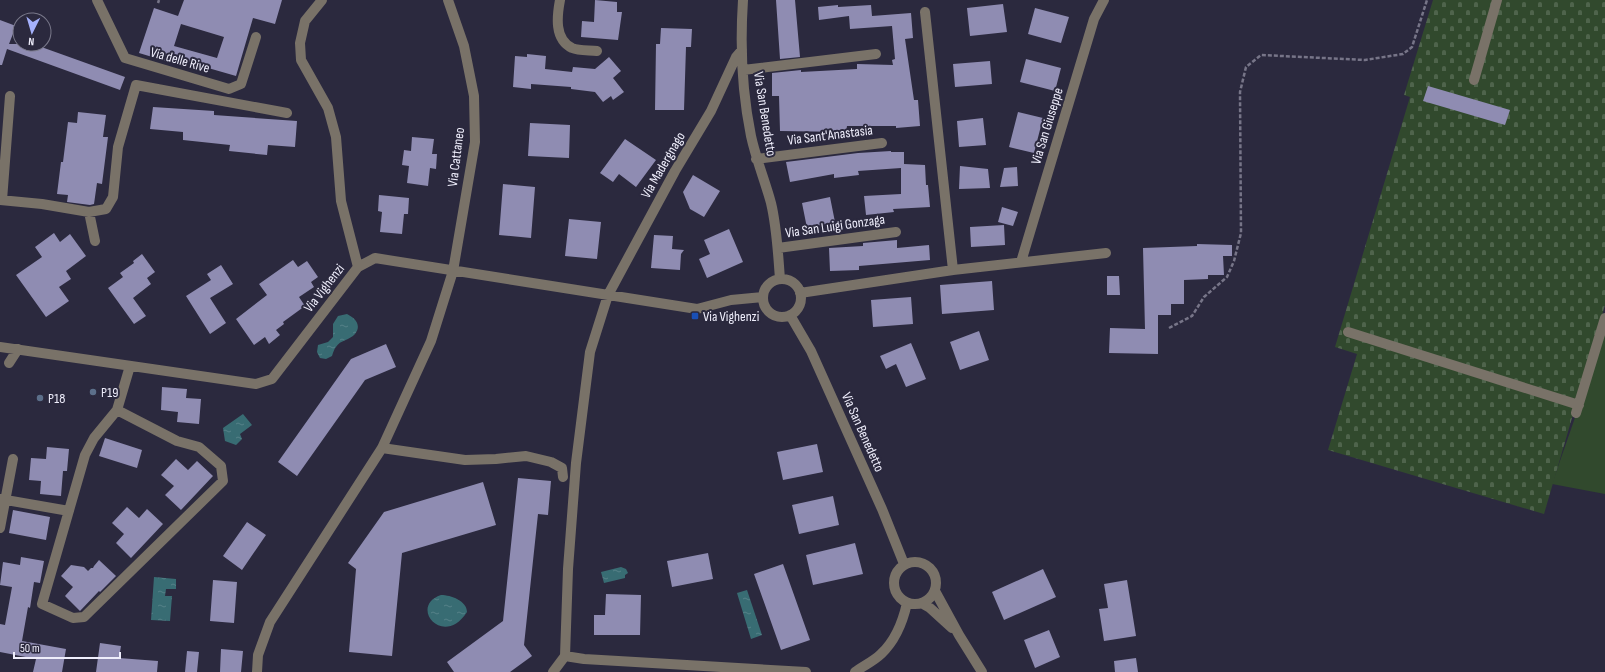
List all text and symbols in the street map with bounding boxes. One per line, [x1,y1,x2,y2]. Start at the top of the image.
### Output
north arrow [12,12,52,52]
text: N [28,35,35,48]
street label: Via delle Rive [148,43,212,77]
street label: Via San Benedetto [750,71,780,158]
street label: Via San Giuseppe [1027,86,1067,166]
street label: Via Sant'Anastasia [786,121,874,149]
street label: Via Cattaneo [444,126,468,188]
street label: Via Madergnago [637,129,689,201]
street label: Via San Luigi Gonzaga [784,211,886,241]
street label: Via Vighenzi [300,261,348,315]
place label: Via Vighenzi [703,308,759,325]
marker: Via Vighenzi [690,311,700,321]
place label: P19 [101,384,118,401]
marker: P19 [88,387,98,397]
place label: P18 [48,390,65,407]
street label: Via San Benedetto [838,390,888,475]
marker: P18 [35,393,45,403]
scale bar [14,634,120,660]
text: 50 m [20,641,40,656]

